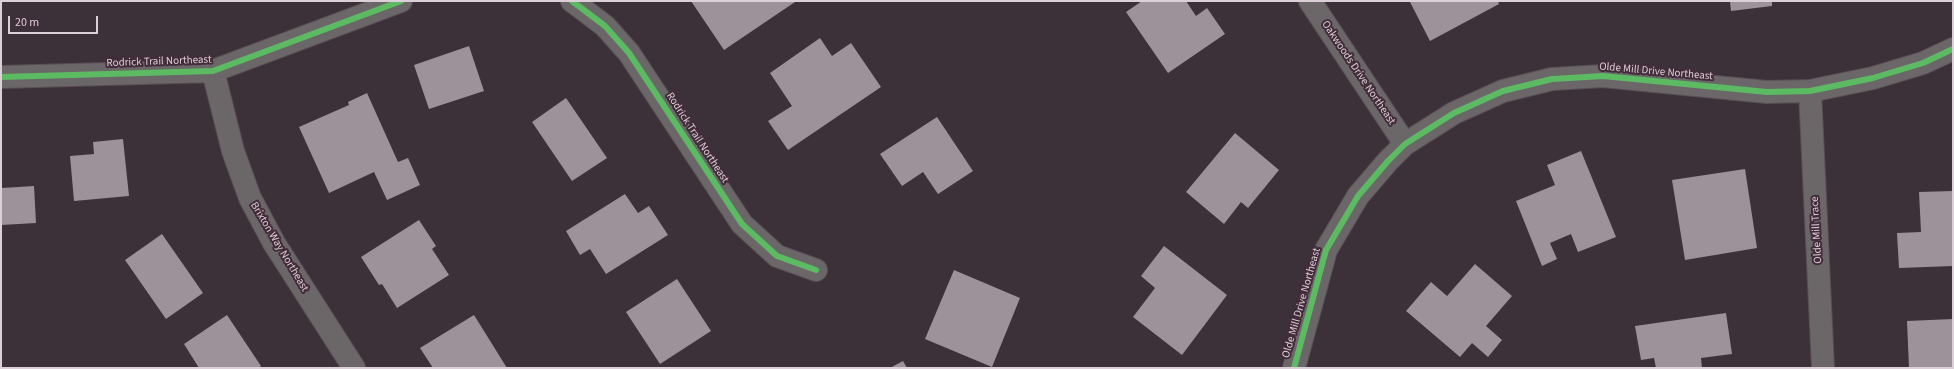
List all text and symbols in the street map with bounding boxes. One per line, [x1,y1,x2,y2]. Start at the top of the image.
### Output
scale bar [10,8,100,34]
text: 20 m [15,14,39,31]
street label: Oakwoods Drive Northeast [1318,18,1398,128]
street label: Rodrick Trail Northeast [106,54,212,70]
street label: Olde Mill Drive Northeast [1599,60,1713,84]
street label: Rodrick Trail Northeast [663,90,731,186]
street label: Olde Mill Trace [1809,196,1825,264]
street label: Brixton Way Northeast [247,200,311,294]
street label: Olde Mill Drive Northeast [1280,246,1324,360]

